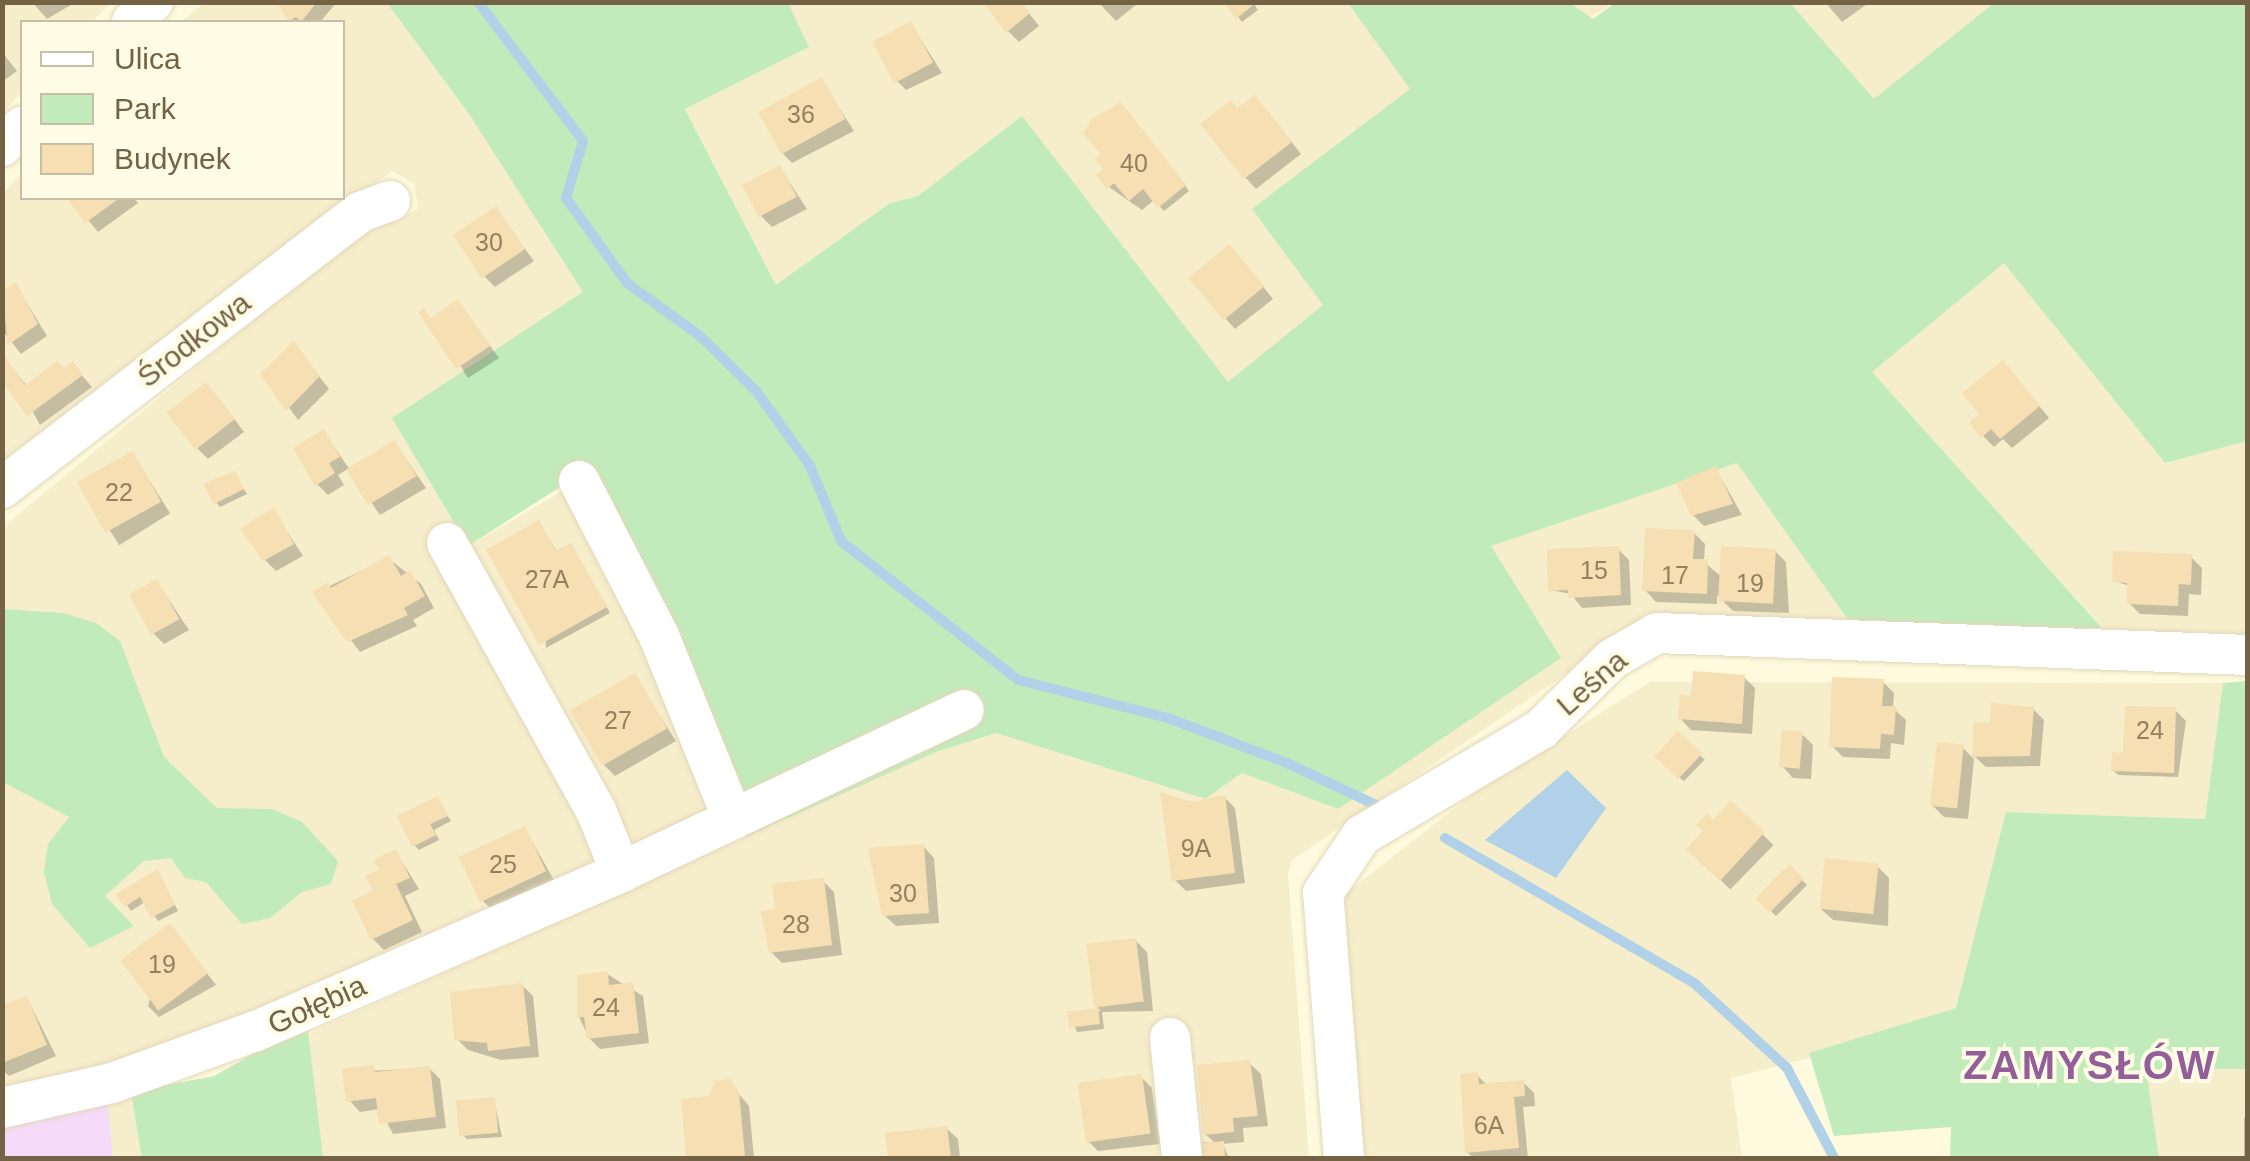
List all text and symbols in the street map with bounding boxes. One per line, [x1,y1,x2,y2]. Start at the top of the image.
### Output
legend [20,20,345,200]
text: Ulica [114,42,181,75]
text: Park [114,92,176,125]
house number: 36 [787,99,815,129]
text: Budynek [114,142,231,175]
house number: 40 [1120,148,1148,178]
house number: 30 [475,227,503,257]
street label: Środkowa [130,285,258,395]
house number: 22 [105,477,133,507]
house number: 15 [1580,555,1608,585]
house number: 17 [1661,560,1689,590]
house number: 27A [525,564,569,594]
house number: 19 [1736,568,1764,598]
street label: Leśna [1549,643,1635,723]
house number: 27 [604,705,632,735]
house number: 24 [2136,715,2164,745]
house number: 9A [1181,833,1211,863]
house number: 25 [489,849,517,879]
house number: 30 [889,878,917,908]
house number: 28 [782,909,810,939]
house number: 19 [148,949,176,979]
street label: Gołębia [262,968,372,1042]
house number: 24 [592,992,620,1022]
district label: ZAMYSŁÓW [1963,1041,2217,1089]
house number: 6A [1474,1110,1504,1140]

